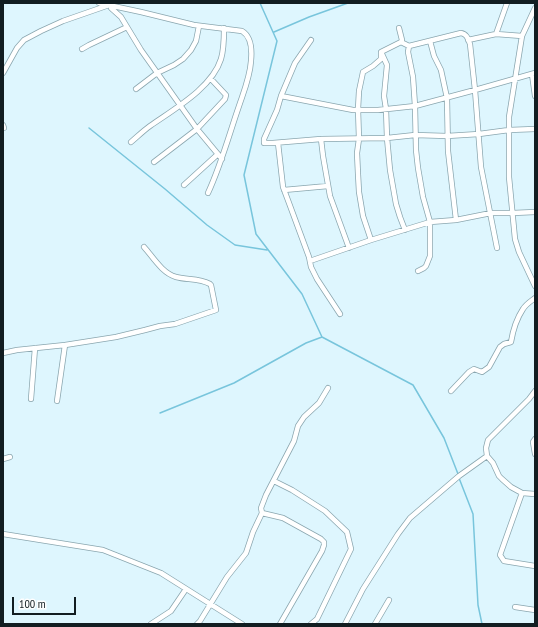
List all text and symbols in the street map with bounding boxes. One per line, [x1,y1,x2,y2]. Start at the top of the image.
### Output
scale bar [14,589,78,615]
text: 100 m [19,596,46,611]

